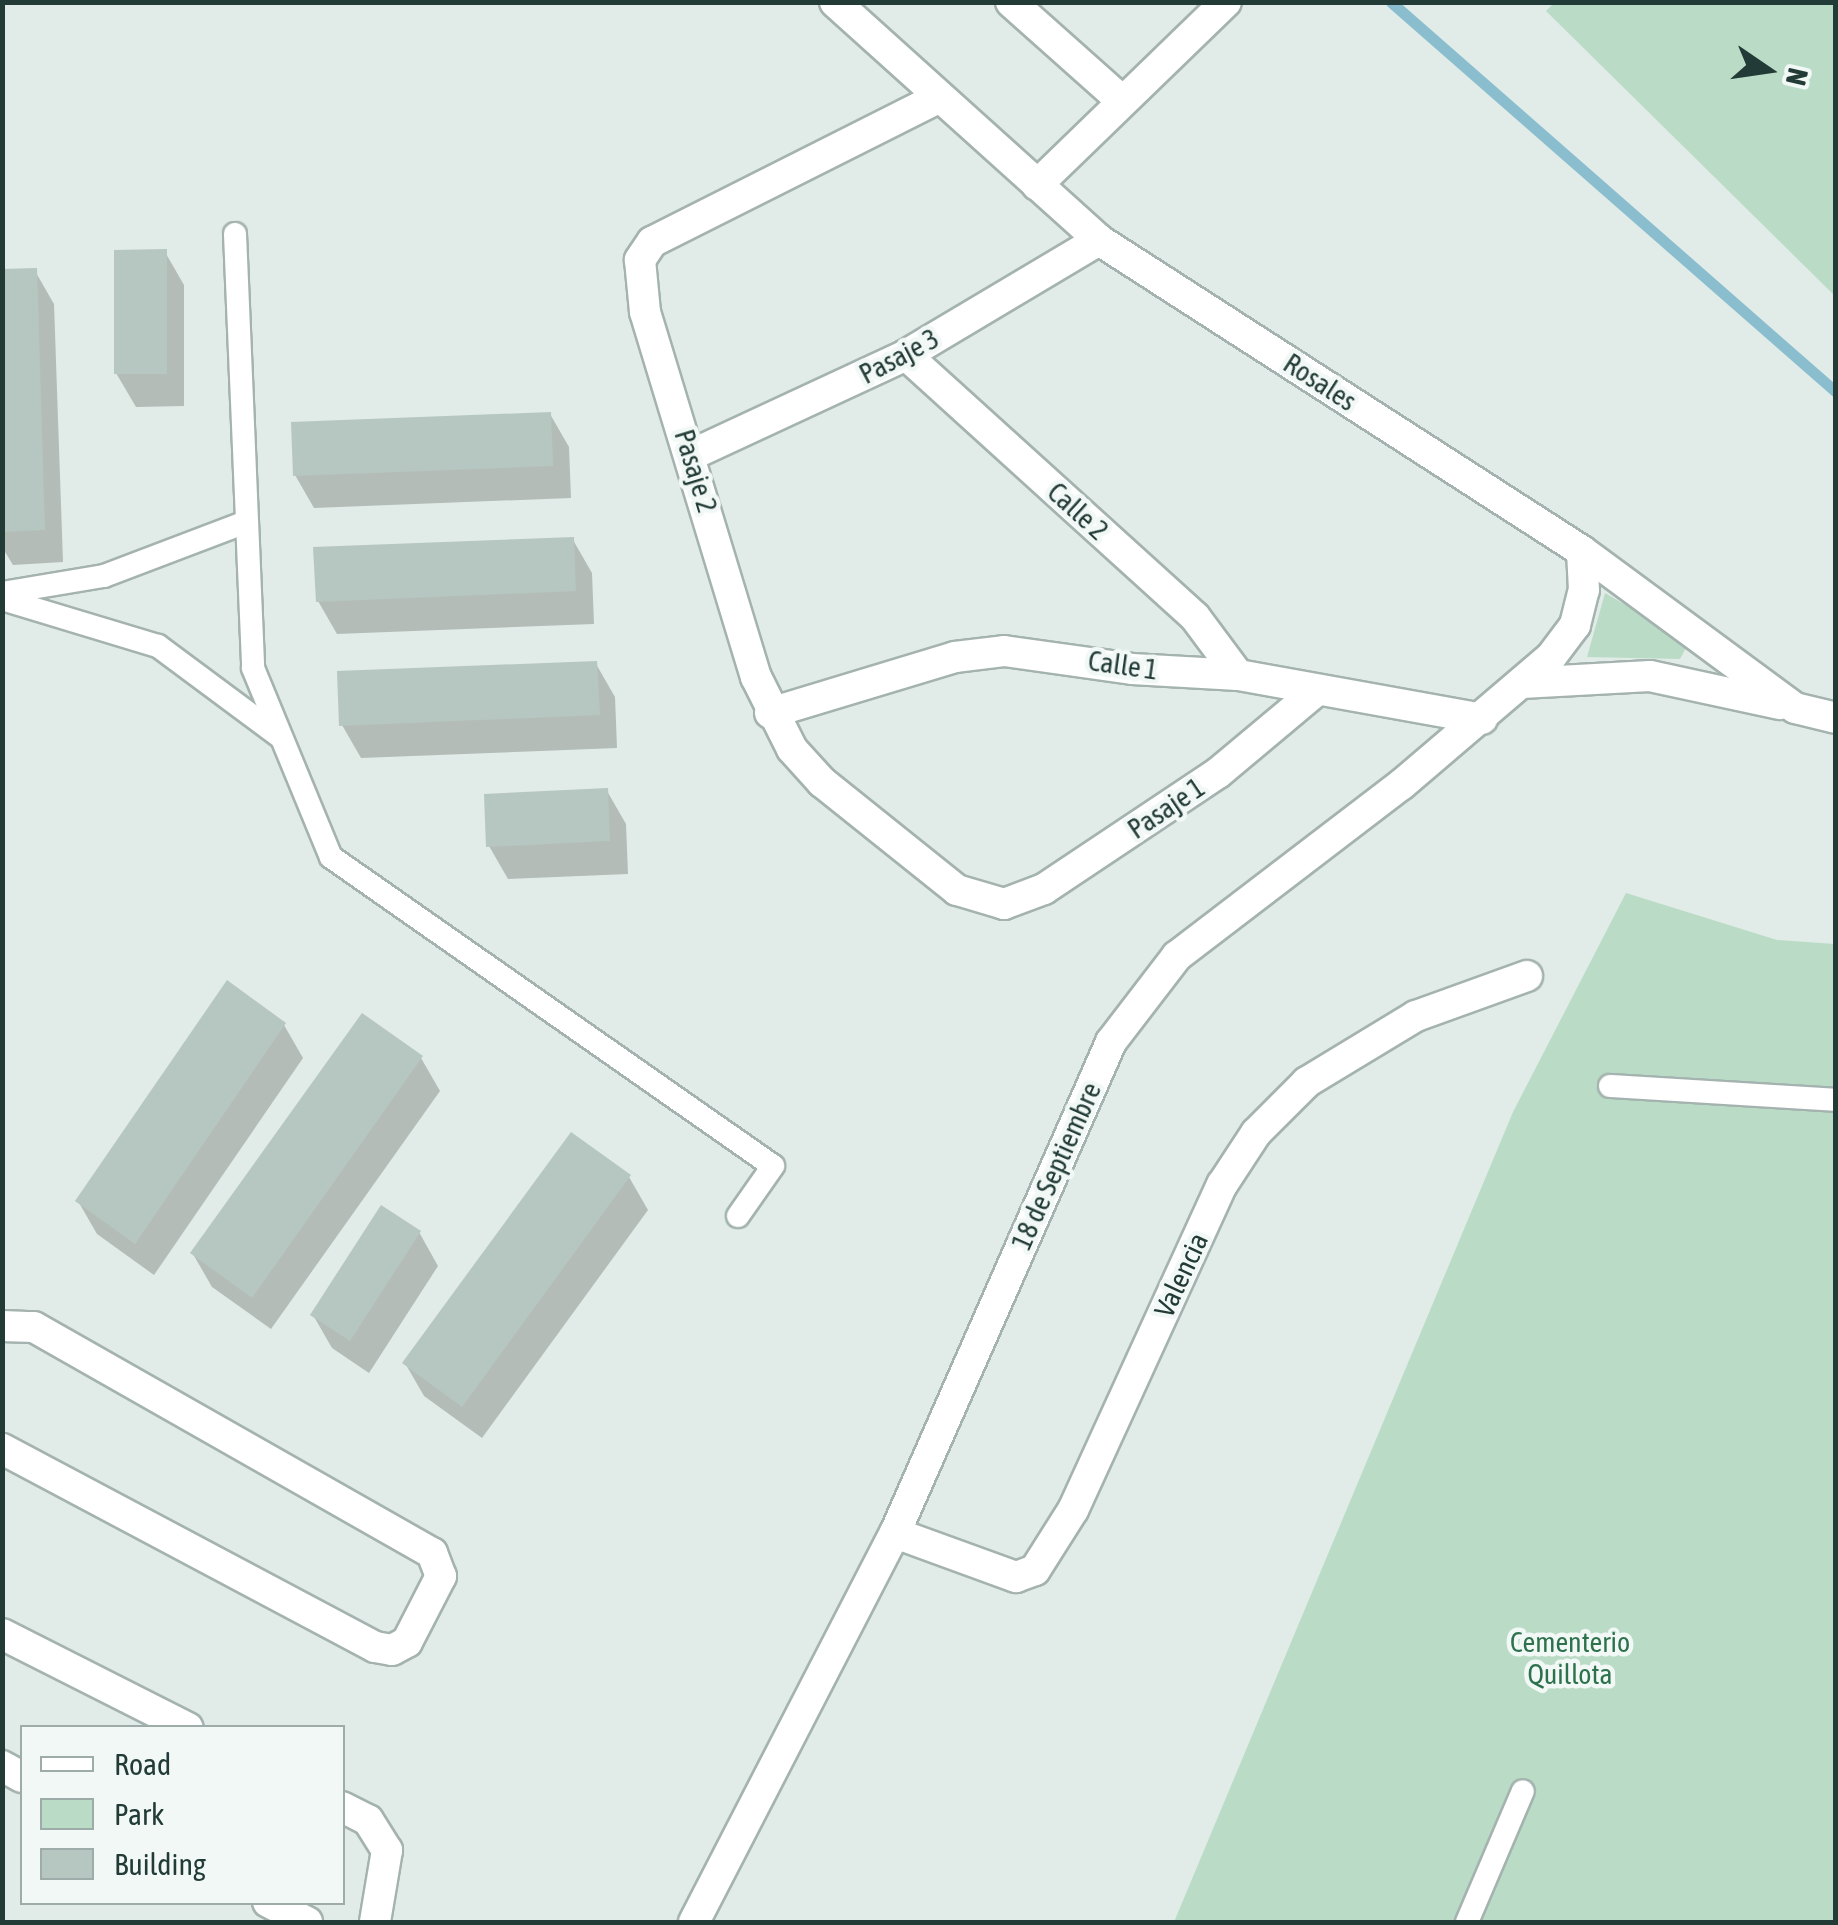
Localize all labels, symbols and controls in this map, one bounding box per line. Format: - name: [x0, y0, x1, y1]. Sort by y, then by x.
- north arrow: [1718, 20, 1818, 120]
- text: N: [1780, 65, 1815, 88]
- street label: Pasaje 3: [853, 321, 945, 391]
- street label: Rosales: [1277, 346, 1363, 418]
- street label: Pasaje 2: [667, 425, 725, 517]
- street label: Calle 2: [1041, 475, 1115, 547]
- street label: Calle 1: [1086, 644, 1160, 686]
- street label: Pasaje 1: [1121, 770, 1211, 846]
- street label: 18 de Septiembre: [1004, 1077, 1108, 1255]
- street label: Valencia: [1147, 1228, 1215, 1322]
- park label: Cementerio Quillota: [1510, 1625, 1630, 1691]
- legend: [20, 1725, 345, 1905]
- text: Road: [114, 1747, 171, 1781]
- text: Park: [114, 1797, 164, 1831]
- text: Building: [114, 1847, 206, 1881]

